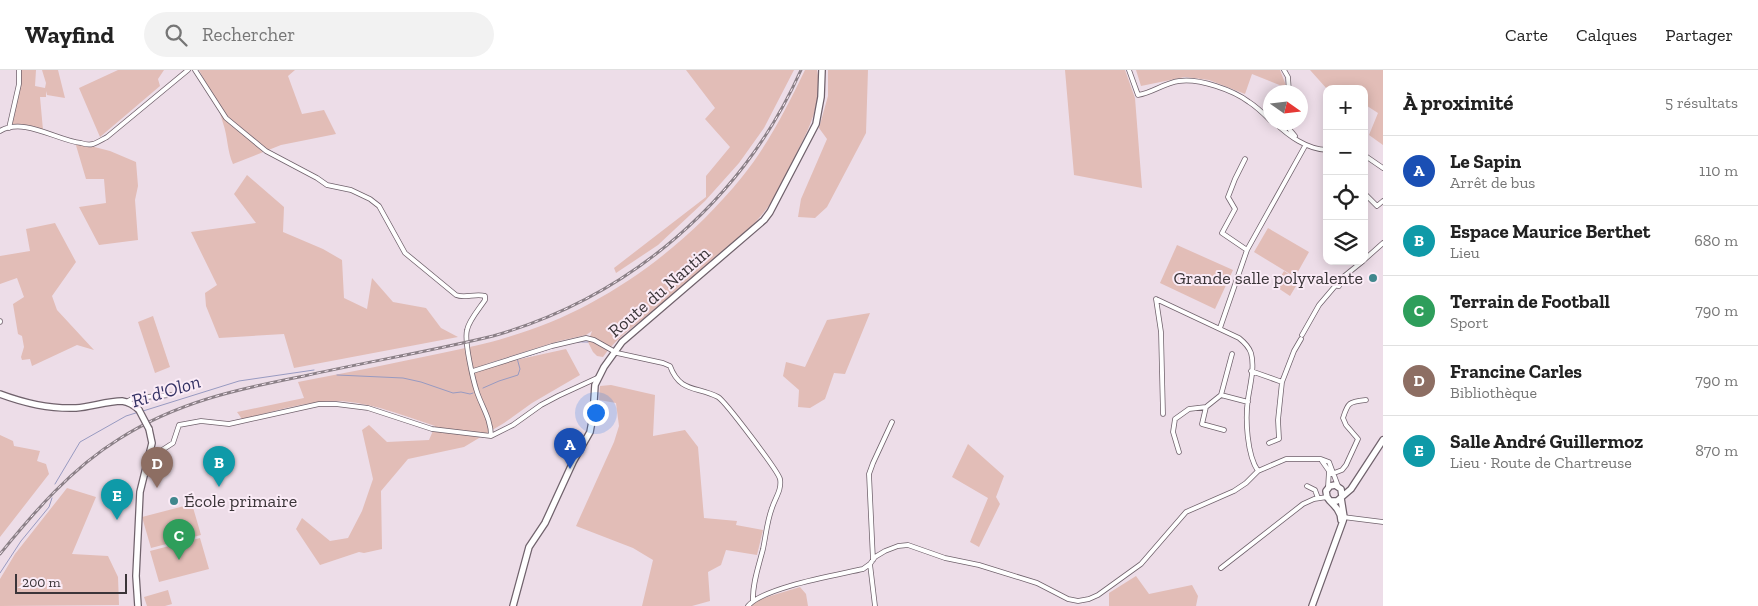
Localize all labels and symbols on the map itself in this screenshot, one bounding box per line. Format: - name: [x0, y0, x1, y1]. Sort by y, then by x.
- north arrow: [1263, 85, 1308, 130]
- street label: Route du Nantin: [604, 241, 715, 342]
- place label: Grande salle polyvalente: [1173, 267, 1363, 289]
- marker: Grande salle polyvalente: [1367, 272, 1379, 284]
- water label: Ri d'Olon: [129, 370, 203, 412]
- your location: [583, 400, 609, 426]
- pin: A: [554, 428, 586, 469]
- pin: B: [203, 446, 235, 487]
- pin: D: [141, 447, 173, 488]
- pin: E: [101, 479, 133, 520]
- place label: École primaire: [184, 490, 297, 512]
- marker: École primaire: [168, 495, 180, 507]
- pin: C: [163, 519, 195, 560]
- scale bar: [15, 571, 128, 594]

